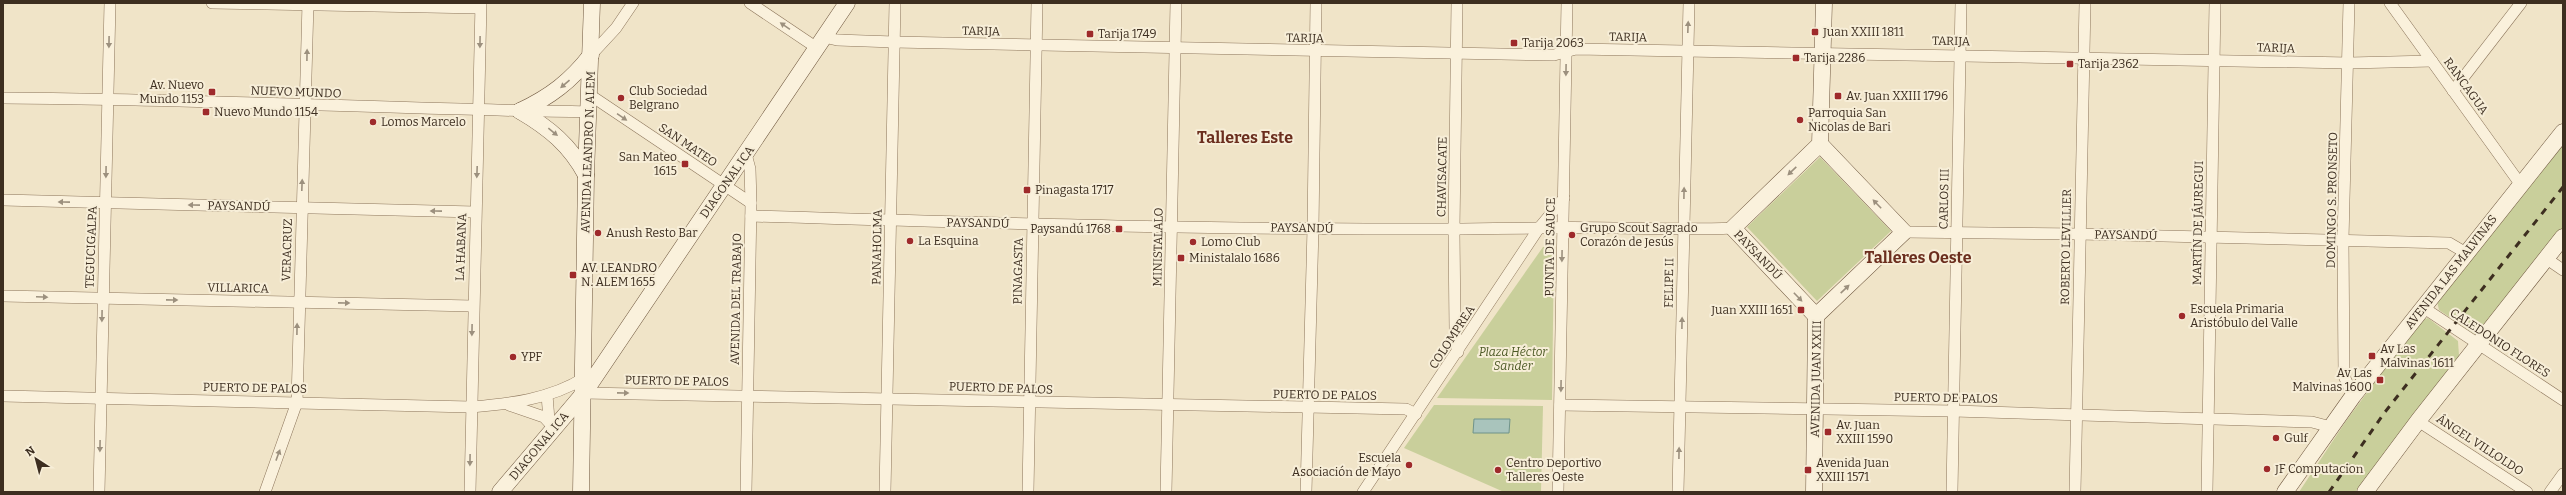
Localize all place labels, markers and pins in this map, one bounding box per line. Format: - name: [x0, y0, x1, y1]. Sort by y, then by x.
- place label: Juan XXIII 1811: [1822, 25, 1904, 39]
- place label: Tarija 1749: [1098, 27, 1157, 41]
- marker: Juan XXIII 1811: [1810, 27, 1820, 37]
- marker: Tarija 1749: [1085, 29, 1095, 39]
- place label: Tarija 2063: [1522, 36, 1584, 50]
- marker: Tarija 2063: [1509, 38, 1519, 48]
- place label: Tarija 2286: [1804, 51, 1865, 65]
- marker: Tarija 2286: [1791, 53, 1801, 63]
- place label: Tarija 2362: [2078, 57, 2139, 71]
- marker: Tarija 2362: [2065, 59, 2075, 69]
- place label: Av. Nuevo Mundo 1153: [139, 78, 204, 106]
- place label: Club Sociedad Belgrano: [629, 84, 707, 112]
- marker: Av. Nuevo Mundo 1153: [207, 87, 217, 97]
- place label: Av. Juan XXIII 1796: [1846, 89, 1948, 103]
- marker: Av. Juan XXIII 1796: [1833, 91, 1843, 101]
- marker: Club Sociedad Belgrano: [616, 93, 626, 103]
- place label: Nuevo Mundo 1154: [214, 105, 318, 119]
- place label: Parroquia San Nicolas de Bari: [1808, 106, 1891, 134]
- marker: Nuevo Mundo 1154: [201, 107, 211, 117]
- place label: Lomos Marcelo: [381, 115, 466, 129]
- marker: Parroquia San Nicolas de Bari: [1795, 115, 1805, 125]
- marker: Lomos Marcelo: [368, 117, 378, 127]
- place label: San Mateo 1615: [619, 150, 677, 178]
- marker: San Mateo 1615: [680, 159, 690, 169]
- place label: Pinagasta 1717: [1035, 183, 1113, 197]
- marker: Pinagasta 1717: [1022, 185, 1032, 195]
- place label: Grupo Scout Sagrado Corazón de Jesús: [1580, 221, 1698, 249]
- place label: Paysandú 1768: [1030, 222, 1111, 236]
- marker: Paysandú 1768: [1114, 224, 1124, 234]
- place label: Anush Resto Bar: [606, 226, 698, 240]
- marker: Anush Resto Bar: [593, 228, 603, 238]
- marker: Grupo Scout Sagrado Corazón de Jesús: [1567, 230, 1577, 240]
- place label: La Esquina: [918, 234, 979, 248]
- place label: Lomo Club: [1201, 235, 1260, 249]
- marker: La Esquina: [905, 236, 915, 246]
- marker: Lomo Club: [1188, 237, 1198, 247]
- place label: Ministalalo 1686: [1189, 251, 1280, 265]
- marker: Ministalalo 1686: [1176, 253, 1186, 263]
- place label: AV. LEANDRO N. ALEM 1655: [581, 261, 657, 289]
- marker: AV. LEANDRO N. ALEM 1655: [568, 270, 578, 280]
- place label: Escuela Primaria Aristóbulo del Valle: [2190, 302, 2298, 330]
- place label: Juan XXIII 1651: [1710, 303, 1793, 317]
- marker: Juan XXIII 1651: [1796, 305, 1806, 315]
- marker: Escuela Primaria Aristóbulo del Valle: [2177, 311, 2187, 321]
- place label: Av Las Malvinas 1611: [2380, 342, 2454, 370]
- place label: YPF: [521, 350, 542, 364]
- marker: Av Las Malvinas 1611: [2367, 351, 2377, 361]
- marker: YPF: [508, 352, 518, 362]
- place label: Av Las Malvinas 1600: [2292, 366, 2372, 394]
- marker: Av Las Malvinas 1600: [2375, 375, 2385, 385]
- place label: Av. Juan XXIII 1590: [1836, 418, 1893, 446]
- marker: Av. Juan XXIII 1590: [1823, 427, 1833, 437]
- place label: Gulf: [2284, 431, 2309, 445]
- marker: Gulf: [2271, 433, 2281, 443]
- place label: Escuela Asociación de Mayo: [1292, 451, 1401, 479]
- place label: Centro Deportivo Talleres Oeste: [1506, 456, 1601, 484]
- place label: Avenida Juan XXIII 1571: [1816, 456, 1889, 484]
- marker: Escuela Asociación de Mayo: [1404, 460, 1414, 470]
- place label: JF Computacion: [2274, 462, 2364, 476]
- marker: JF Computacion: [2262, 464, 2272, 474]
- marker: Centro Deportivo Talleres Oeste: [1493, 465, 1503, 475]
- marker: Avenida Juan XXIII 1571: [1803, 465, 1813, 475]

